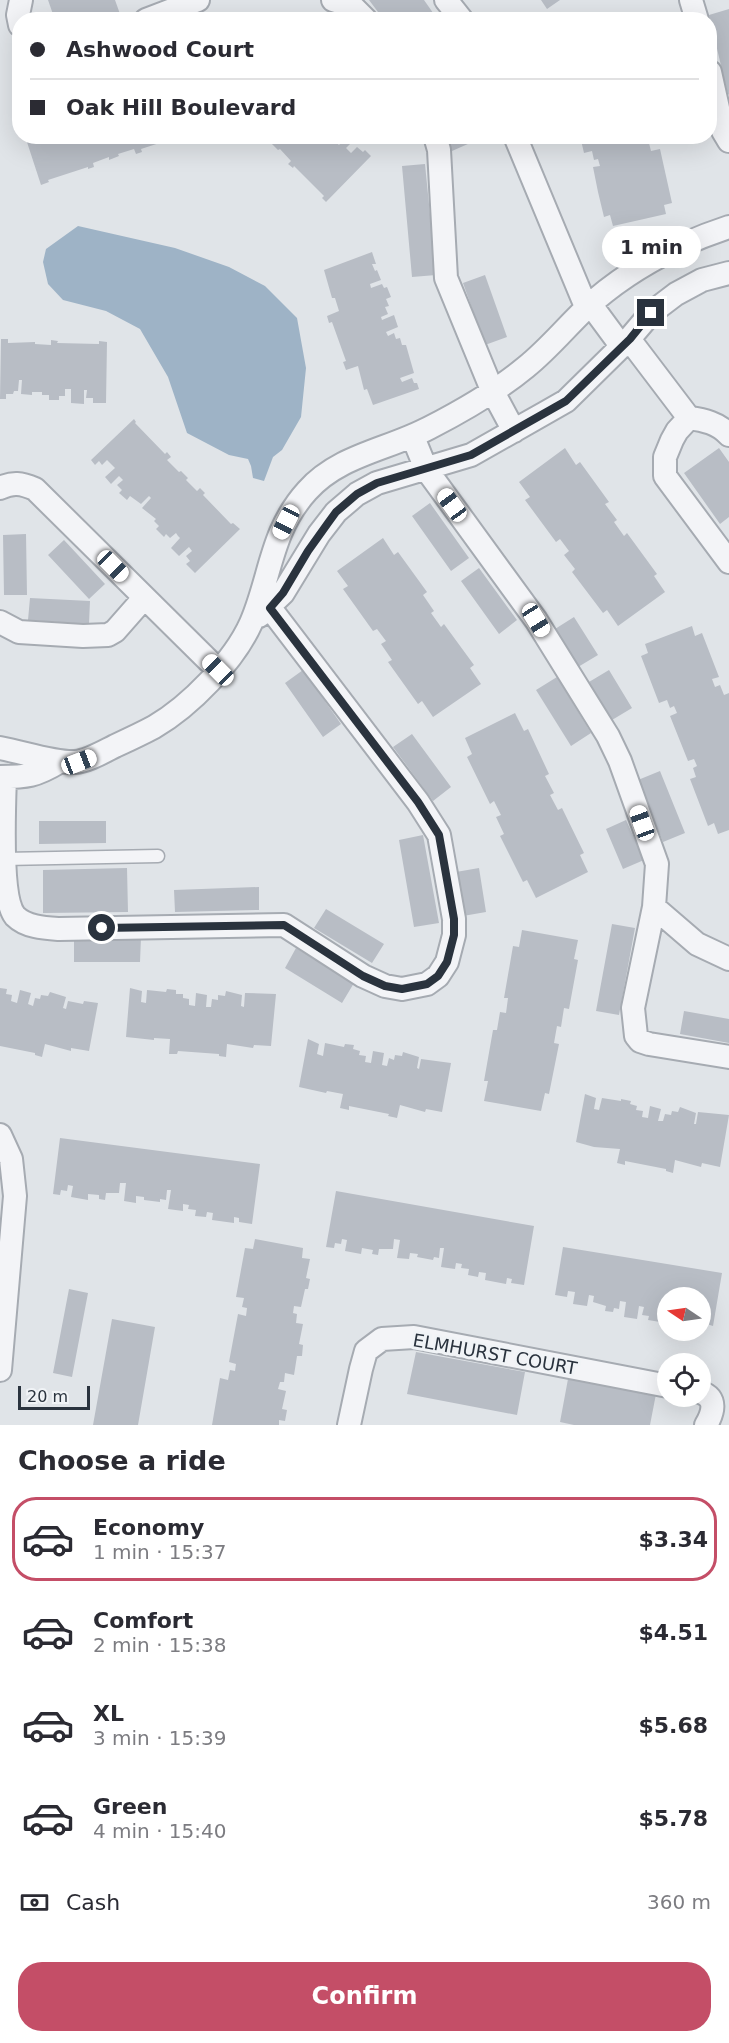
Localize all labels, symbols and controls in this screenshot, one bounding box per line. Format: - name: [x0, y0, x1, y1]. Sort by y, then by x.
- text: Ashwood Court: [66, 37, 254, 62]
- text: Oak Hill Boulevard: [66, 95, 296, 120]
- callout: 1 min: [602, 226, 700, 268]
- text: 1 min: [620, 235, 683, 259]
- route end: [637, 299, 664, 326]
- car: [434, 485, 470, 525]
- car: [270, 502, 302, 542]
- car: [94, 547, 132, 585]
- car: [519, 600, 553, 640]
- car: [199, 651, 237, 689]
- car: [59, 747, 99, 777]
- car: [627, 803, 657, 843]
- route start: [88, 914, 115, 941]
- north arrow: [657, 1287, 711, 1341]
- map controls: [657, 1287, 711, 1407]
- street label: ELMHURST COURT: [411, 1329, 580, 1379]
- button: locate: [657, 1353, 711, 1407]
- scale bar: [18, 1383, 90, 1410]
- text: 20 m: [27, 1387, 68, 1406]
- text: Choose a ride: [18, 1445, 226, 1476]
- icon: car: [21, 1512, 75, 1566]
- text: Economy: [93, 1515, 204, 1540]
- text: $3.34: [638, 1527, 708, 1552]
- text: 1 min · 15:37: [93, 1540, 227, 1564]
- icon: car: [21, 1605, 75, 1659]
- text: Comfort: [93, 1608, 193, 1633]
- text: $4.51: [638, 1620, 708, 1645]
- text: 2 min · 15:38: [93, 1633, 227, 1657]
- icon: car: [21, 1698, 75, 1752]
- text: XL: [93, 1701, 124, 1726]
- text: $5.68: [638, 1713, 708, 1738]
- text: 3 min · 15:39: [93, 1726, 227, 1750]
- icon: car: [21, 1791, 75, 1845]
- text: Green: [93, 1794, 167, 1819]
- text: $5.78: [638, 1806, 708, 1831]
- text: 4 min · 15:40: [93, 1819, 227, 1843]
- icon: cash: [18, 1886, 51, 1919]
- text: Cash: [66, 1890, 120, 1915]
- text: 360 m: [647, 1890, 711, 1914]
- button: Confirm: [18, 1962, 711, 2031]

